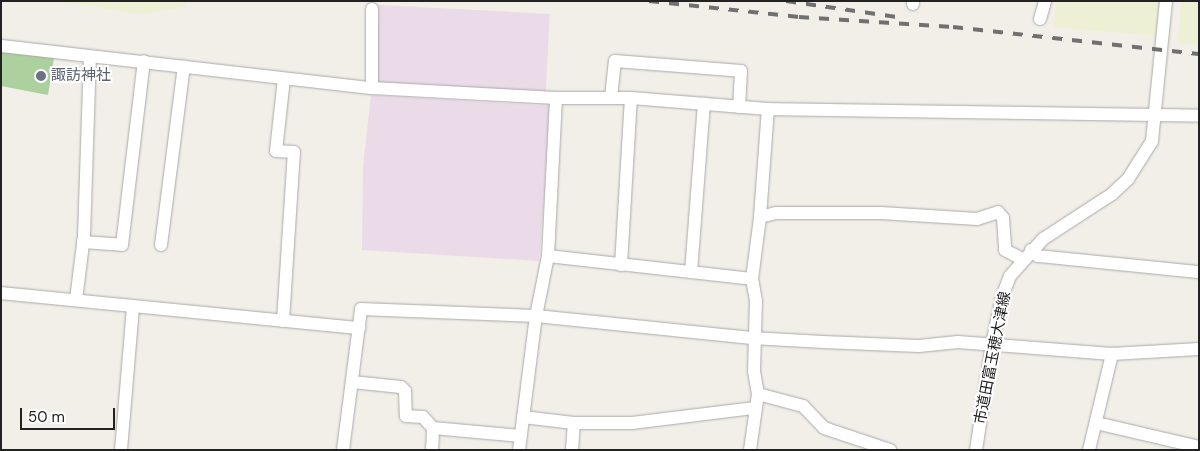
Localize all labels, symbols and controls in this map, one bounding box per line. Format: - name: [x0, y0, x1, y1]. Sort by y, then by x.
- place label: 諏訪神社: [51, 67, 111, 85]
- marker: 諏訪神社: [35, 70, 47, 82]
- street label: 市道田富玉穂大津線: [971, 290, 1015, 426]
- scale bar: [22, 398, 118, 430]
- text: 50 m: [28, 407, 65, 427]

